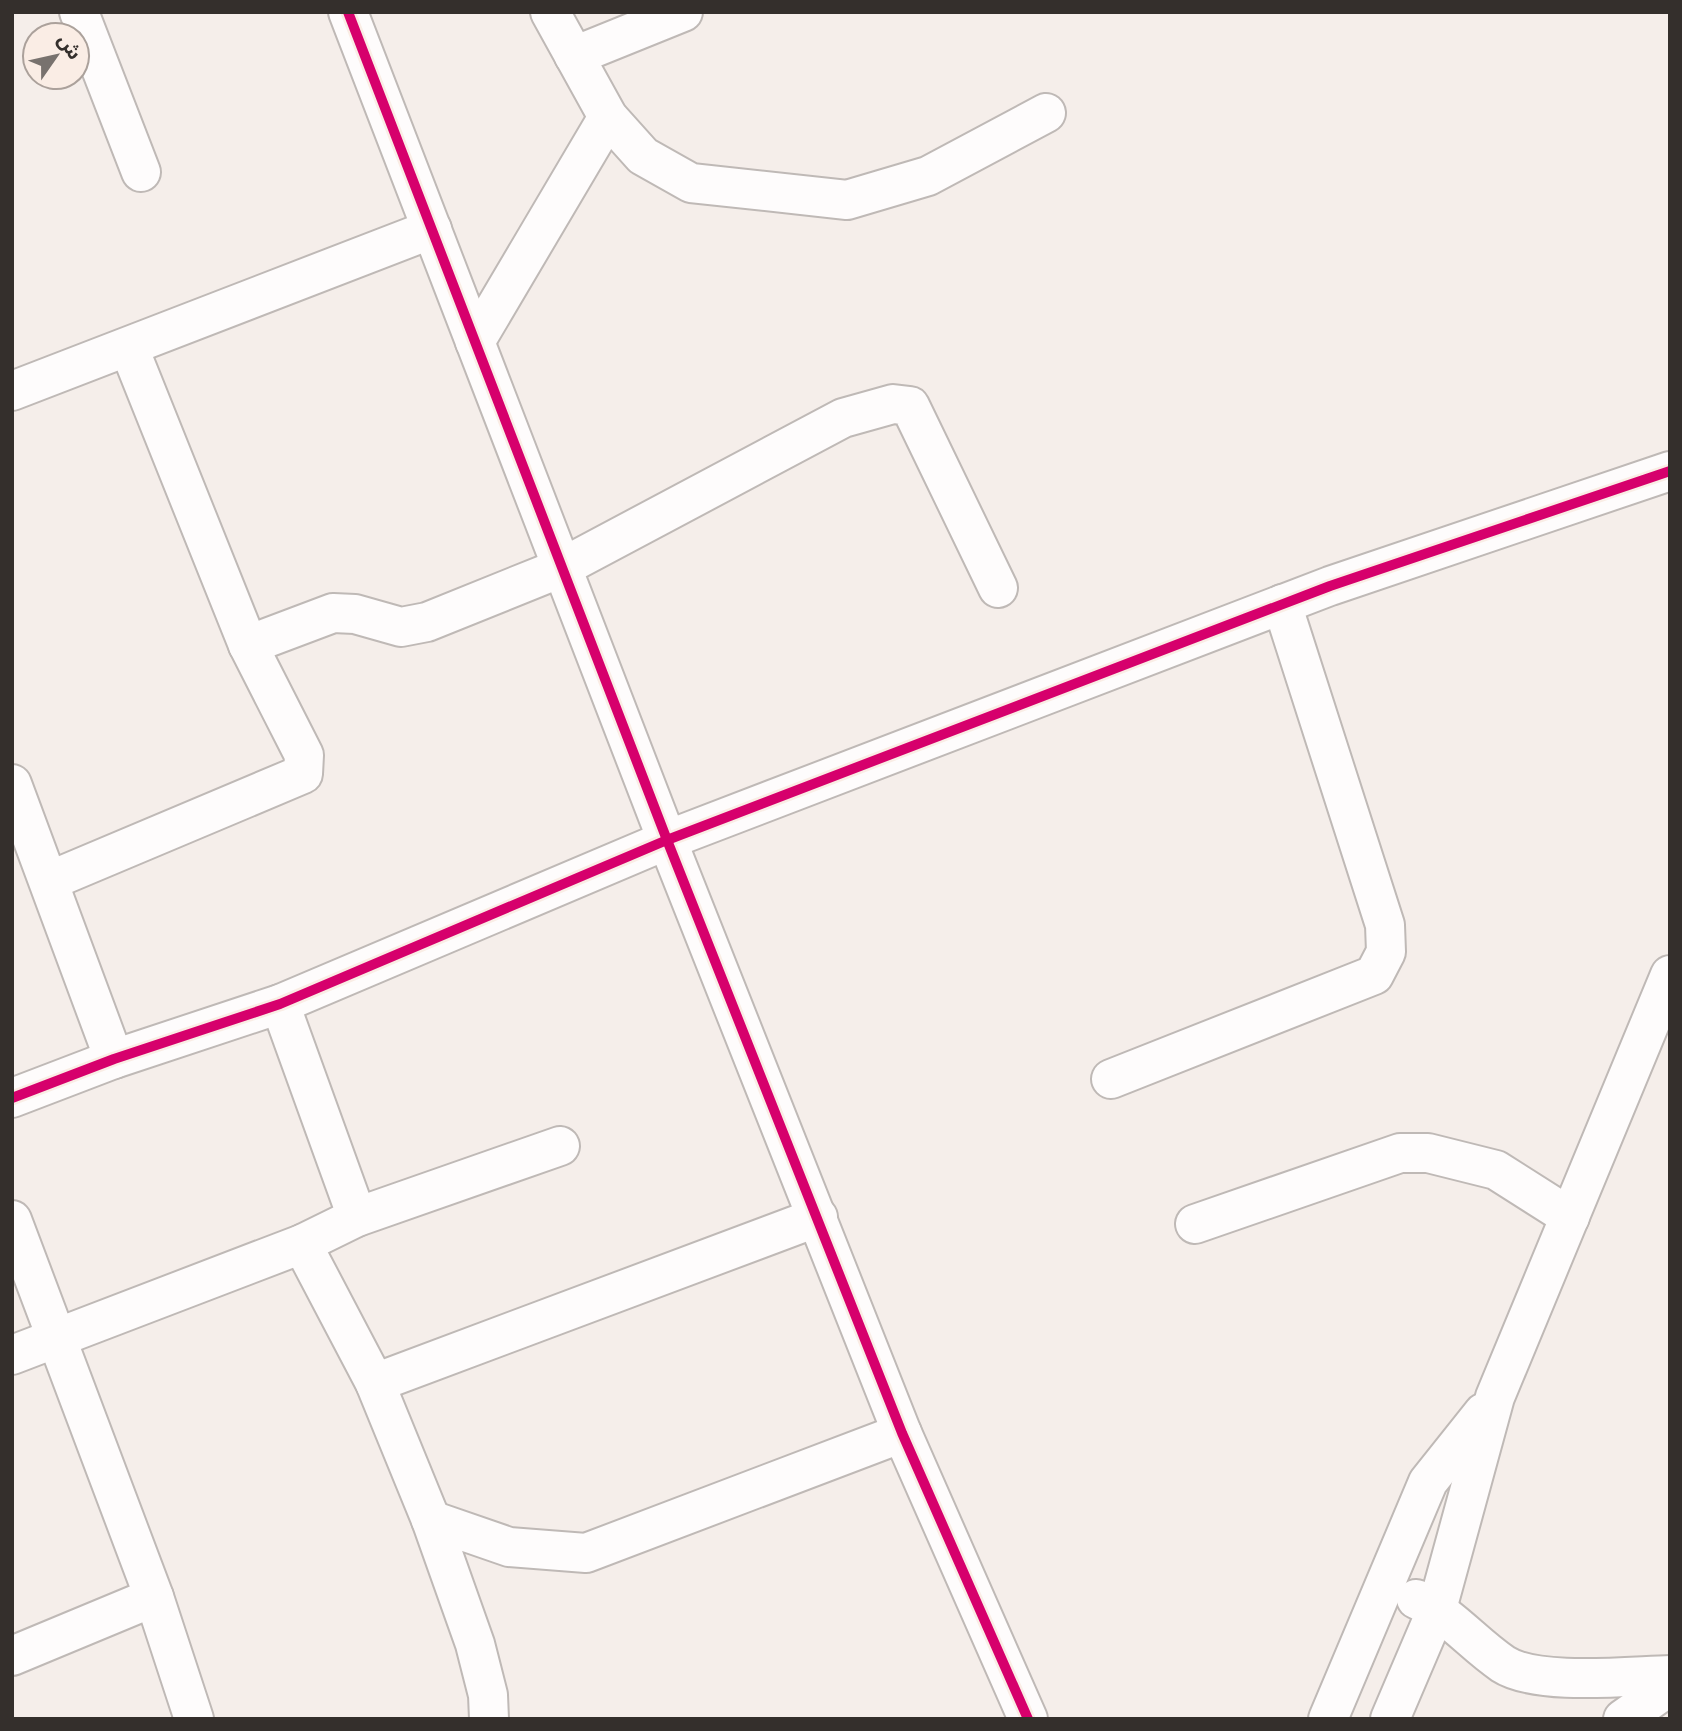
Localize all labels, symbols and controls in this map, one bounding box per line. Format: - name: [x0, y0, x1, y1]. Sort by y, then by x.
- north arrow: [21, 21, 91, 91]
- text: ش: [53, 30, 86, 64]

